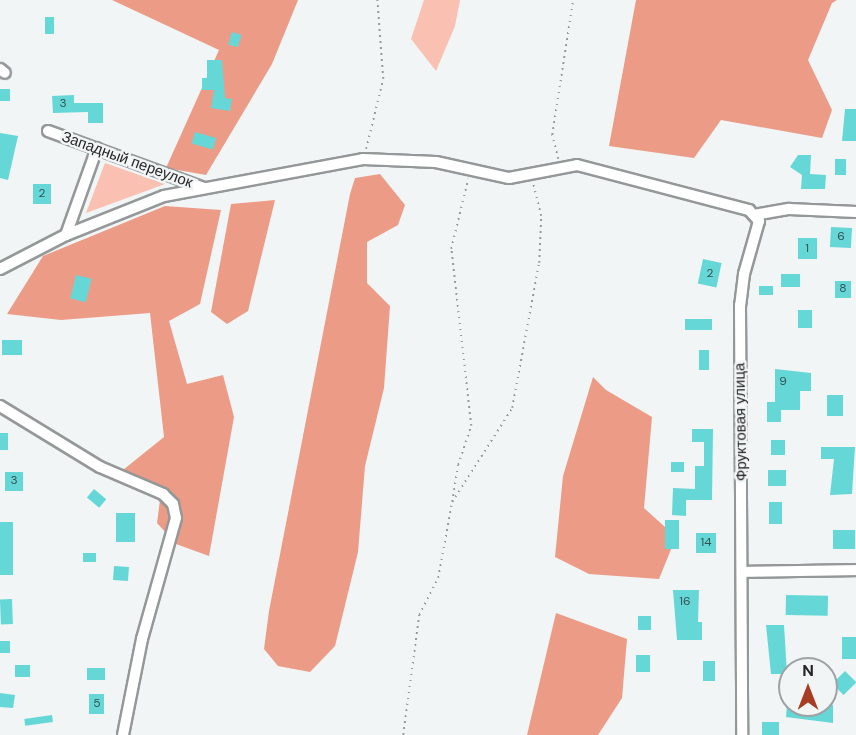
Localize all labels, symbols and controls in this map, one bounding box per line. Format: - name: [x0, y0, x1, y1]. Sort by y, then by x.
- house number: 3: [59, 97, 67, 111]
- street label: Западный переулок: [59, 128, 195, 192]
- house number: 2: [39, 187, 45, 201]
- house number: 6: [837, 230, 845, 244]
- house number: 1: [805, 242, 809, 256]
- house number: 2: [707, 267, 713, 281]
- house number: 8: [839, 282, 847, 296]
- street label: Фруктовая улица: [731, 363, 751, 481]
- house number: 9: [779, 375, 787, 389]
- house number: 3: [10, 474, 18, 488]
- house number: 14: [700, 536, 712, 550]
- house number: 16: [679, 595, 691, 609]
- north arrow: [778, 657, 838, 717]
- text: N: [802, 660, 814, 681]
- house number: 5: [93, 697, 101, 711]

